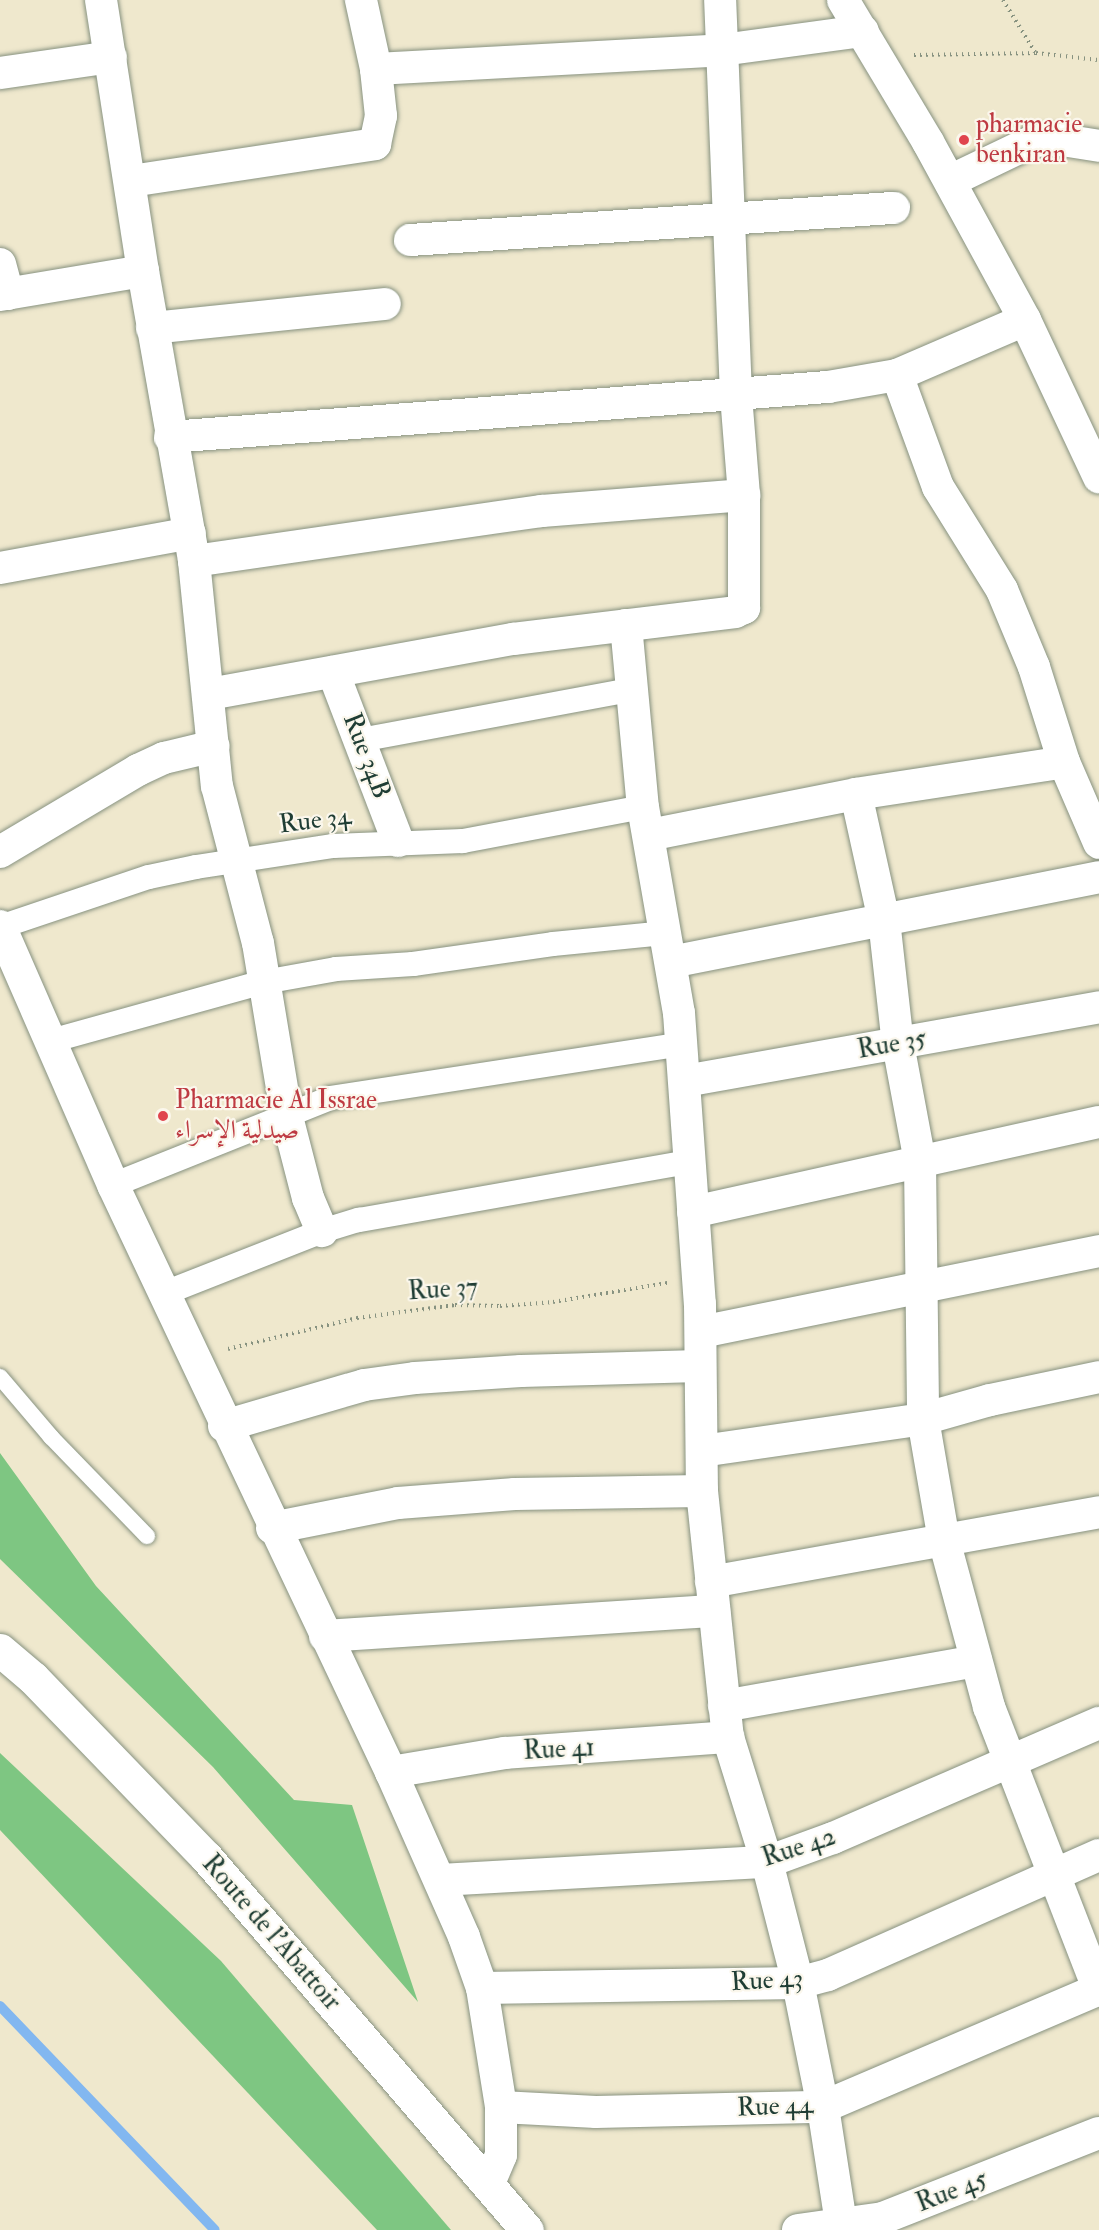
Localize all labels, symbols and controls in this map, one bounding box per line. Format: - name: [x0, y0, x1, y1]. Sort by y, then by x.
- place label: pharmacie benkiran: [976, 109, 1082, 170]
- marker: pharmacie benkiran: [957, 133, 971, 147]
- street label: Rue 34B: [335, 709, 397, 803]
- street label: Rue 34: [277, 801, 353, 841]
- street label: Rue 35: [855, 1024, 929, 1066]
- place label: Pharmacie Al Issrae صيدلية الإسراء: [175, 1085, 377, 1146]
- marker: Pharmacie Al Issrae صيدلية الإسراء: [156, 1109, 170, 1123]
- street label: Rue 37: [407, 1272, 479, 1308]
- street label: Rue 41: [523, 1733, 595, 1767]
- street label: Rue 42: [758, 1822, 840, 1874]
- street label: Route de l’Abattoir: [195, 1849, 347, 2017]
- street label: Rue 43: [730, 1964, 804, 1998]
- street label: Rue 44: [736, 2090, 814, 2124]
- street label: Rue 45: [912, 2164, 992, 2220]

